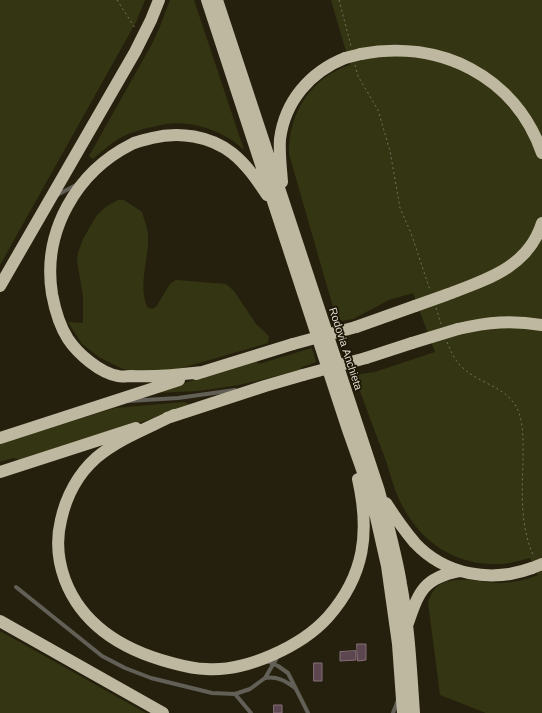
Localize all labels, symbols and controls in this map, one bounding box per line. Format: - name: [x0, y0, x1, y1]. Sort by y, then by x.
- street label: Rodovia Anchieta: [325, 306, 365, 392]

